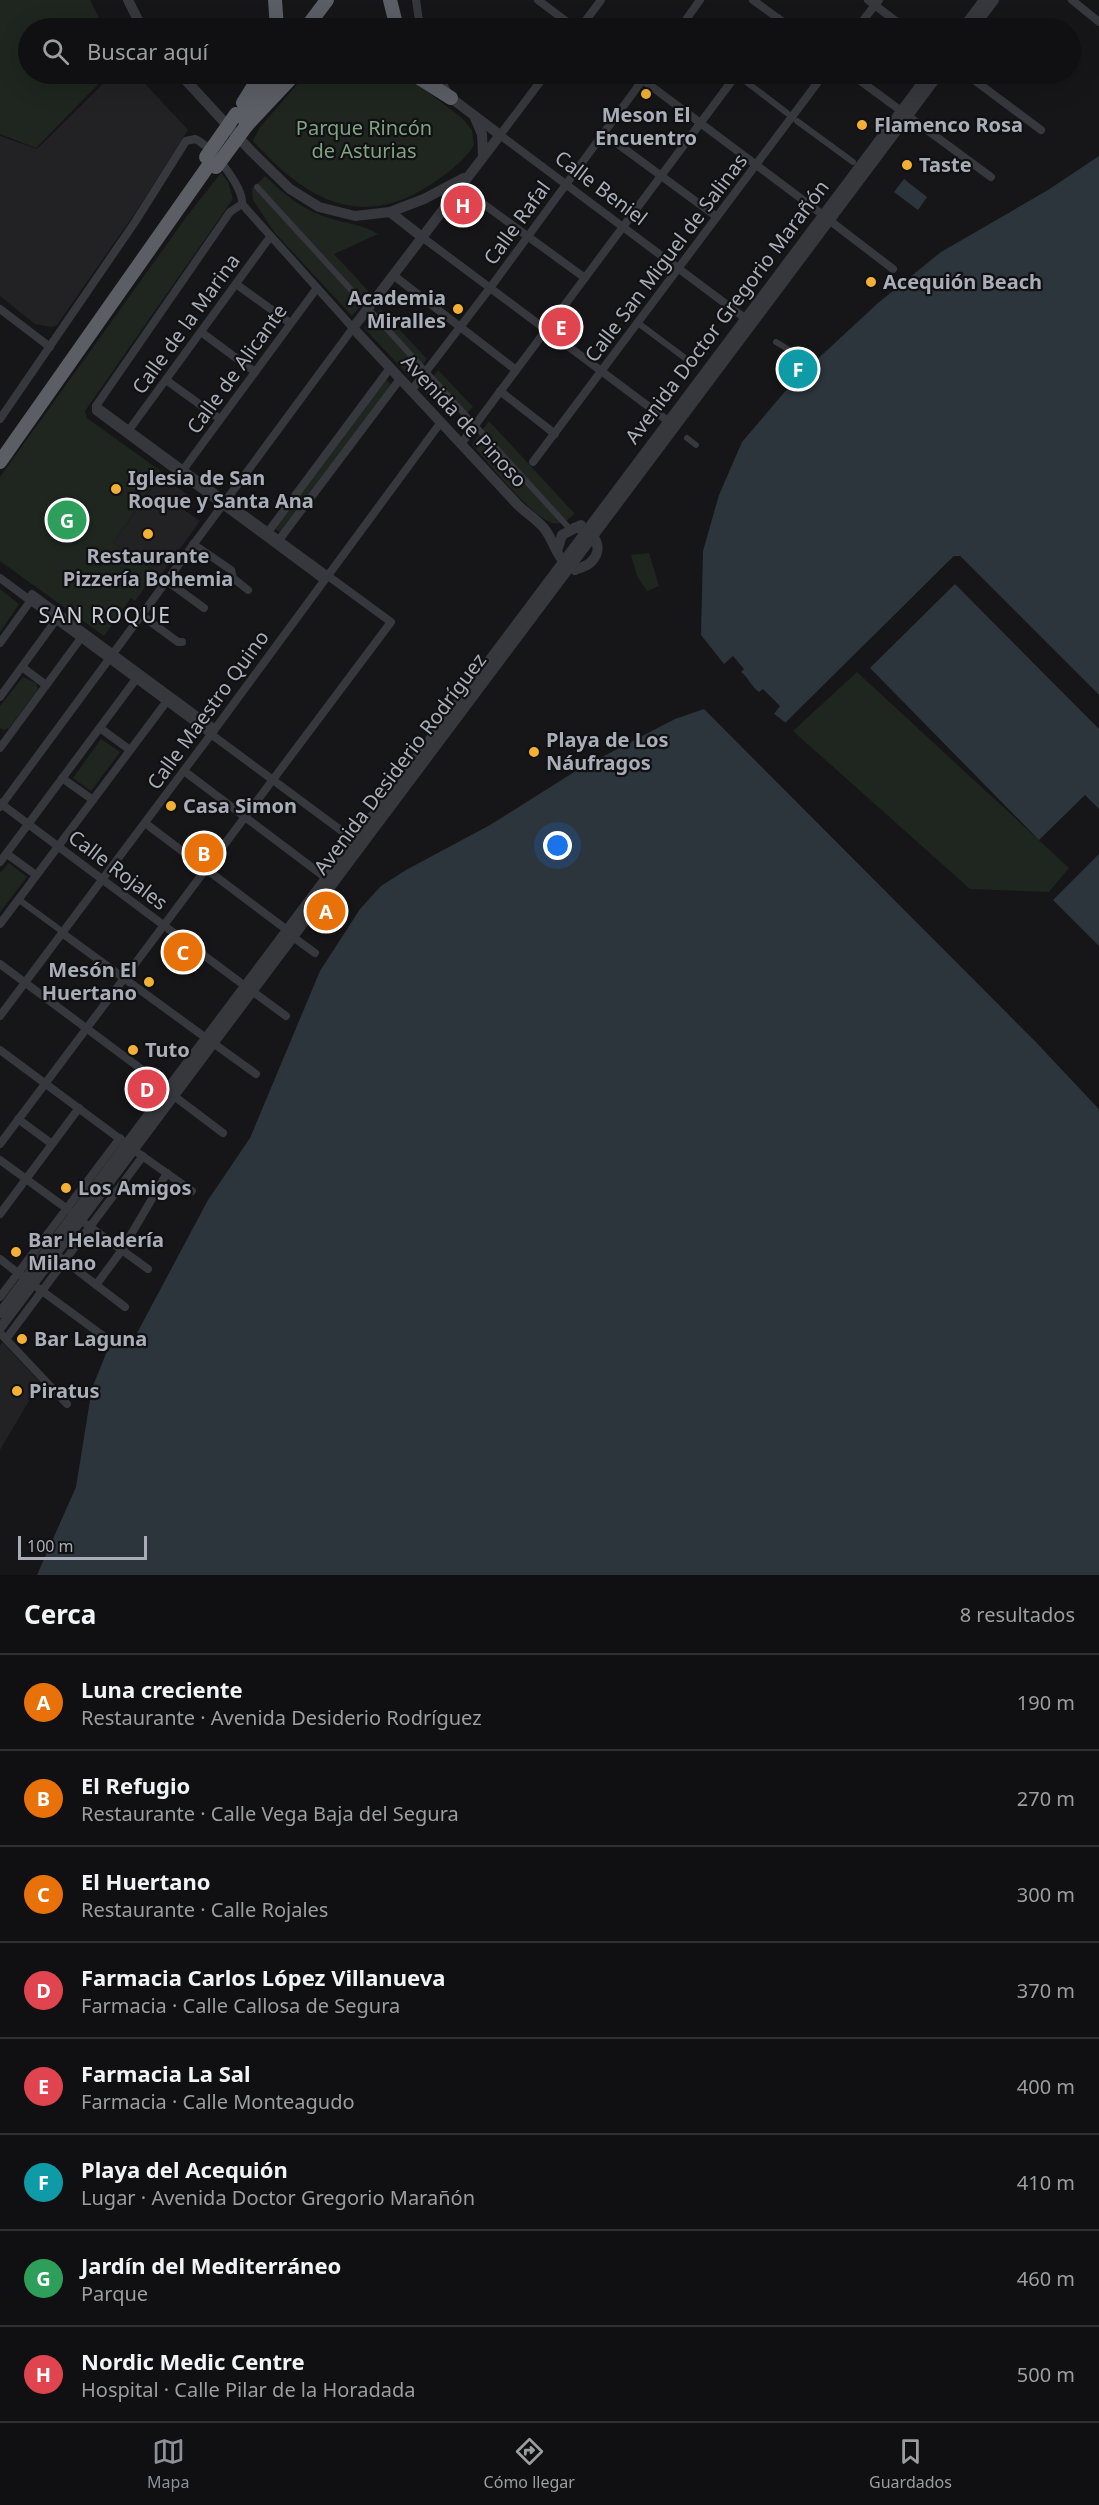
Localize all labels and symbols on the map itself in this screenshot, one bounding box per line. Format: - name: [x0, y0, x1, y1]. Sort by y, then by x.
- marker: Meson El Encuentro: [639, 87, 653, 101]
- place label: Meson El Encuentro: [595, 101, 697, 151]
- place label: Flamenco Rosa: [874, 111, 1023, 138]
- park label: Parque Rincón de Asturias: [296, 114, 432, 164]
- marker: Flamenco Rosa: [855, 118, 869, 132]
- street label: Calle Beniel: [550, 144, 653, 231]
- street label: Calle San Miguel de Salinas: [578, 148, 753, 367]
- place label: Taste: [919, 151, 972, 178]
- marker: Taste: [900, 158, 914, 172]
- street label: Avenida Doctor Gregorio Marañón: [618, 174, 835, 449]
- street label: Calle Rafal: [477, 175, 556, 270]
- pin: H: [444, 182, 482, 228]
- street label: Calle de la Marina: [125, 248, 246, 399]
- place label: Acequión Beach: [883, 268, 1042, 295]
- marker: Acequión Beach: [864, 275, 878, 289]
- place label: Academia Miralles: [348, 284, 446, 334]
- street label: Calle de Alicante: [180, 298, 293, 439]
- marker: Academia Miralles: [451, 302, 465, 316]
- pin: E: [542, 304, 580, 350]
- pin: F: [778, 346, 818, 392]
- street label: Avenida de Pinoso: [396, 348, 533, 493]
- place label: Iglesia de San Roque y Santa Ana: [128, 464, 314, 514]
- marker: Iglesia de San Roque y Santa Ana: [109, 482, 123, 496]
- pin: G: [48, 498, 86, 542]
- marker: Restaurante Pizzería Bohemia: [141, 527, 155, 541]
- place label: Restaurante Pizzería Bohemia: [63, 542, 233, 592]
- district label: SAN ROQUE: [39, 601, 171, 629]
- street label: Calle Maestro Quino: [141, 625, 275, 795]
- street label: Avenida Desiderio Rodríguez: [307, 647, 492, 880]
- place label: Playa de Los Náufragos: [546, 726, 668, 776]
- marker: Playa de Los Náufragos: [527, 745, 541, 759]
- place label: Casa Simon: [183, 792, 297, 819]
- marker: Casa Simon: [164, 799, 178, 813]
- street label: Calle Rojales: [63, 823, 173, 916]
- pin: B: [184, 830, 224, 876]
- your location: [543, 831, 572, 860]
- pin: A: [306, 888, 346, 934]
- pin: C: [164, 930, 202, 974]
- place label: Mesón El Huertano: [42, 956, 137, 1006]
- marker: Mesón El Huertano: [142, 975, 156, 989]
- place label: Tuto: [145, 1036, 190, 1063]
- marker: Tuto: [126, 1043, 140, 1057]
- pin: D: [128, 1066, 166, 1112]
- place label: Los Amigos: [78, 1174, 191, 1201]
- marker: Los Amigos: [59, 1181, 73, 1195]
- place label: Bar Heladería Milano: [28, 1226, 164, 1276]
- marker: Bar Heladería Milano: [9, 1245, 23, 1259]
- place label: Bar Laguna: [34, 1325, 147, 1352]
- marker: Bar Laguna: [15, 1332, 29, 1346]
- place label: Piratus: [29, 1377, 100, 1404]
- marker: Piratus: [10, 1384, 24, 1398]
- scale bar: [18, 1533, 147, 1560]

